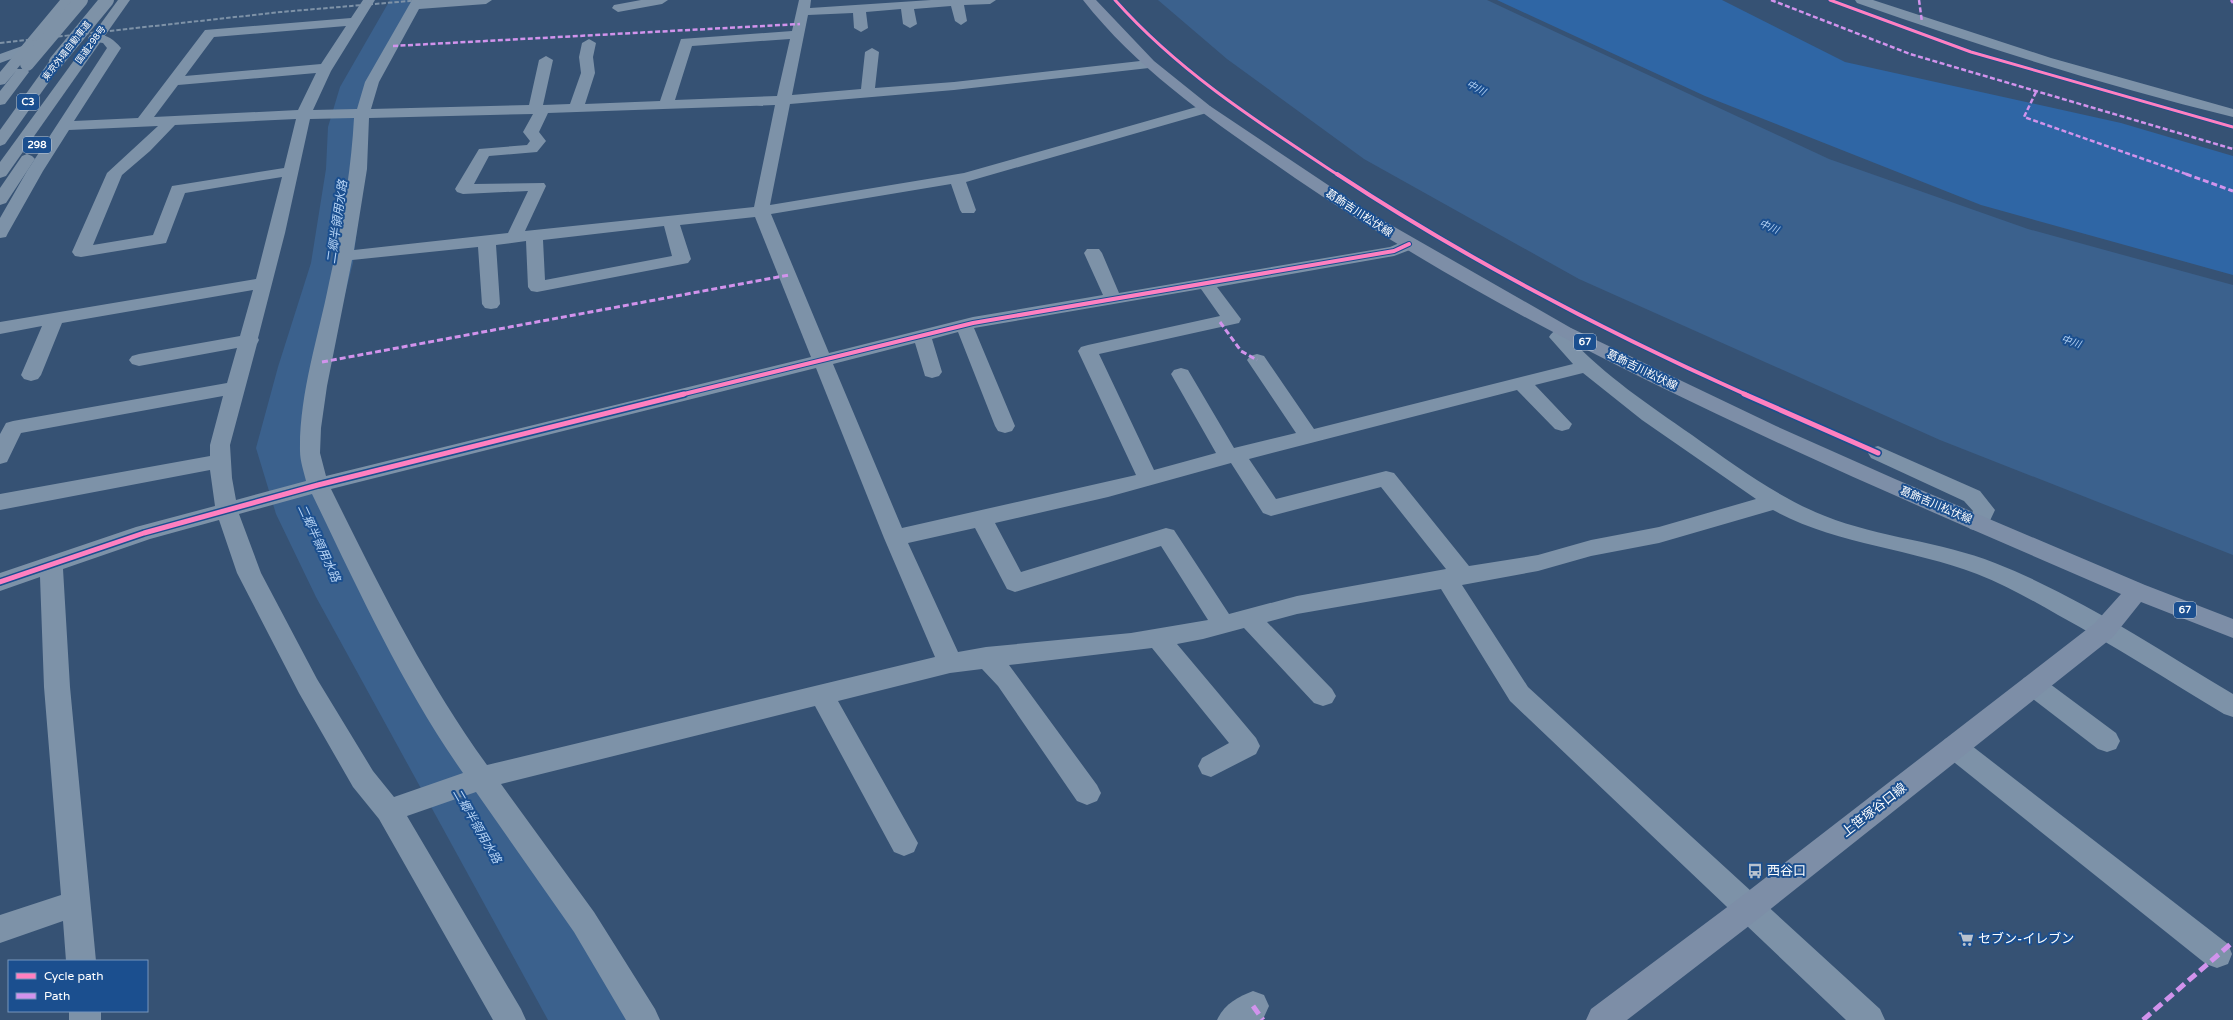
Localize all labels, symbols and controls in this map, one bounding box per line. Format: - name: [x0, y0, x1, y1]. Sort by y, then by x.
- street label: 東京外環自動車道: [40, 19, 94, 83]
- street label: 国道298号: [74, 24, 108, 66]
- water label: 中川: [1464, 78, 1489, 98]
- road number: C3: [17, 94, 39, 110]
- road number: 298: [23, 137, 51, 153]
- water label: 二郷半領用水路: [324, 178, 350, 265]
- street label: 葛飾吉川松伏線: [1323, 187, 1395, 239]
- water label: 中川: [1757, 218, 1781, 237]
- water label: 中川: [2060, 333, 2083, 351]
- road number: 67: [1574, 334, 1596, 350]
- street label: 葛飾吉川松伏線: [1605, 347, 1679, 393]
- street label: 葛飾吉川松伏線: [1898, 484, 1974, 526]
- water label: 二郷半領用水路: [295, 502, 344, 585]
- road number: 67: [2174, 602, 2196, 618]
- street label: 上笹塚谷口線: [1838, 780, 1910, 840]
- water label: 二郷半領用水路: [450, 786, 505, 867]
- bus stop icon: 西谷口: [1746, 862, 1764, 880]
- place label: 西谷口: [1767, 863, 1806, 879]
- supermarket icon: セブン-イレブン: [1957, 930, 1975, 948]
- place label: セブン-イレブン: [1978, 931, 2074, 947]
- legend: [8, 960, 148, 1012]
- text: Cycle path: [44, 969, 103, 983]
- text: Path: [44, 989, 70, 1003]

